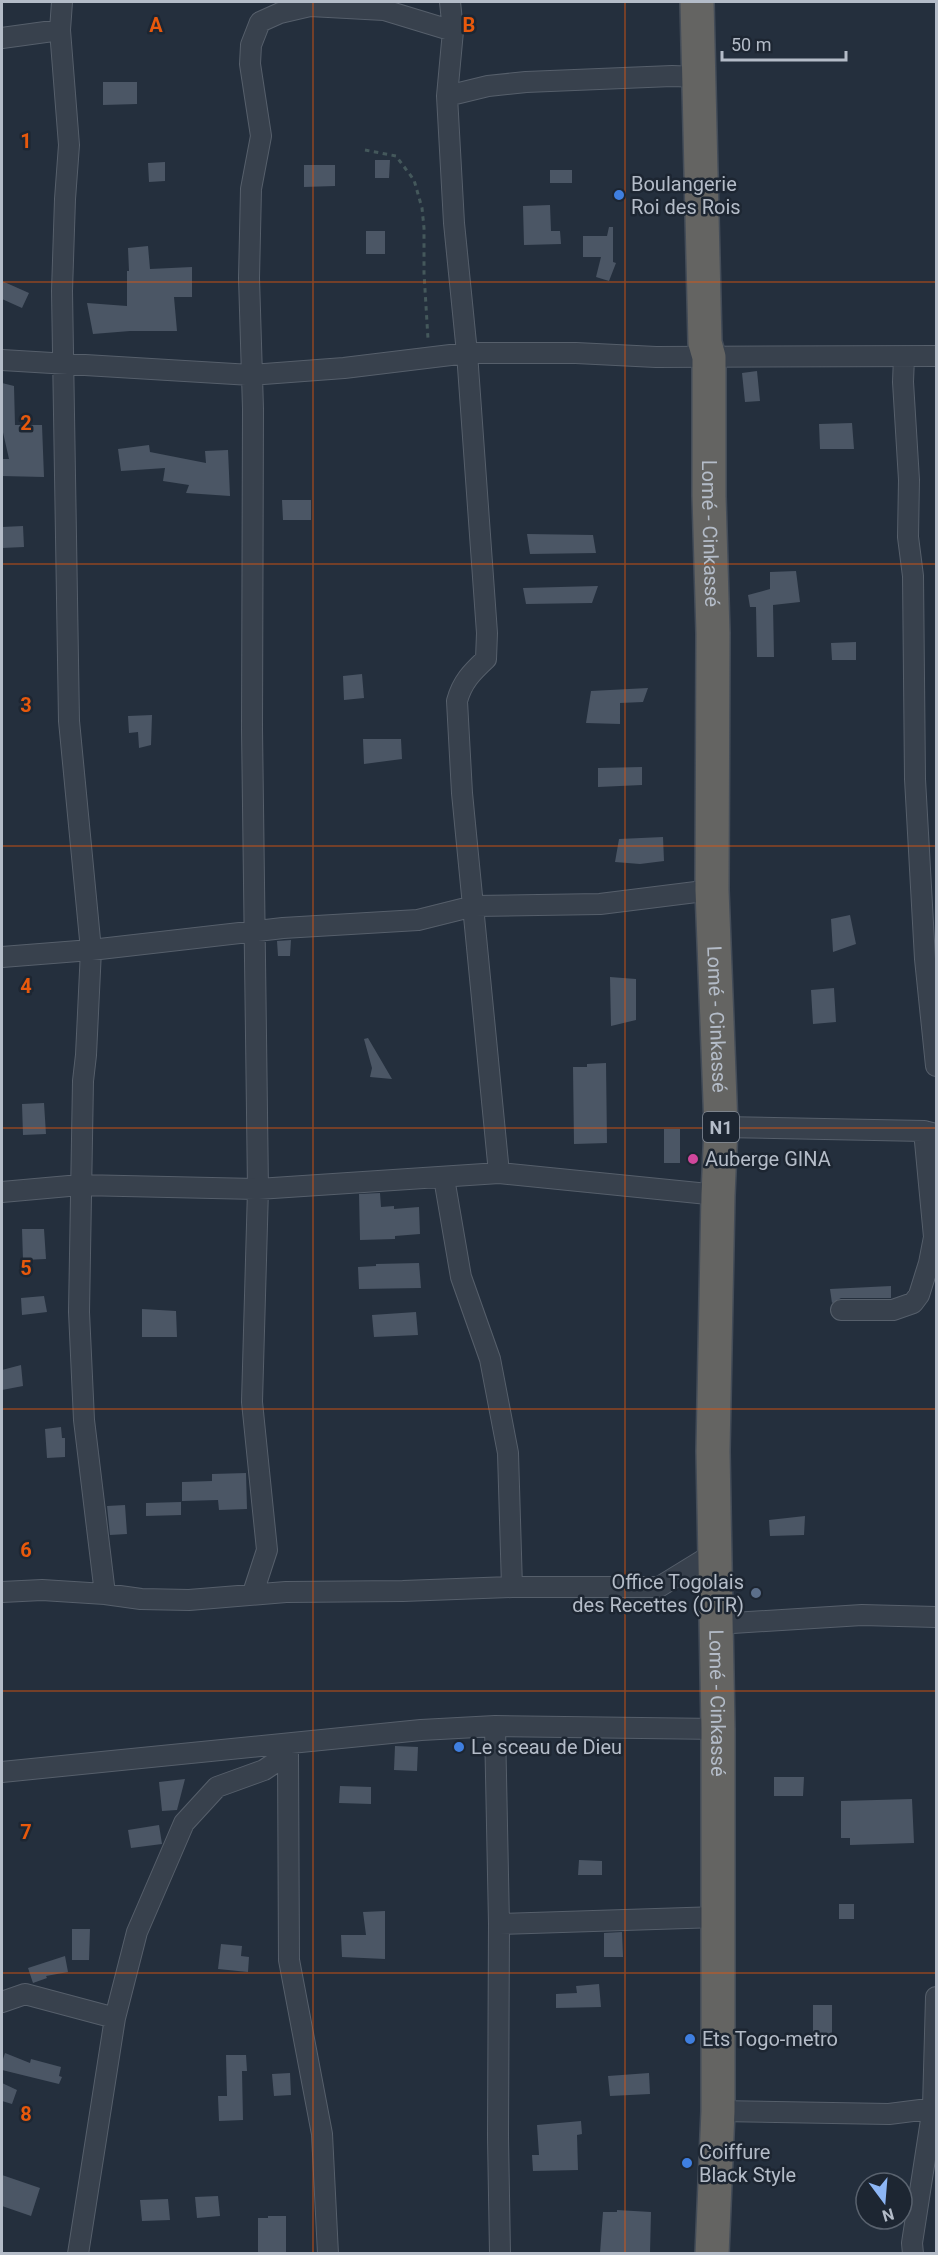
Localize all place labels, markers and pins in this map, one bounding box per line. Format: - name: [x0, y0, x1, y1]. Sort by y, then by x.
- place label: Boulangerie Roi des Rois: [631, 172, 741, 219]
- marker: Boulangerie Roi des Rois: [612, 188, 626, 202]
- place label: Auberge GINA: [705, 1147, 831, 1171]
- marker: Auberge GINA: [686, 1152, 700, 1166]
- place label: Office Togolais des Recettes (OTR): [572, 1570, 744, 1617]
- marker: Office Togolais des Recettes (OTR): [749, 1586, 763, 1600]
- place label: Le sceau de Dieu: [471, 1735, 622, 1759]
- marker: Le sceau de Dieu: [452, 1740, 466, 1754]
- place label: Ets Togo-metro: [702, 2027, 838, 2051]
- marker: Ets Togo-metro: [683, 2032, 697, 2046]
- place label: Coiffure Black Style: [699, 2140, 796, 2187]
- marker: Coiffure Black Style: [680, 2156, 694, 2170]

